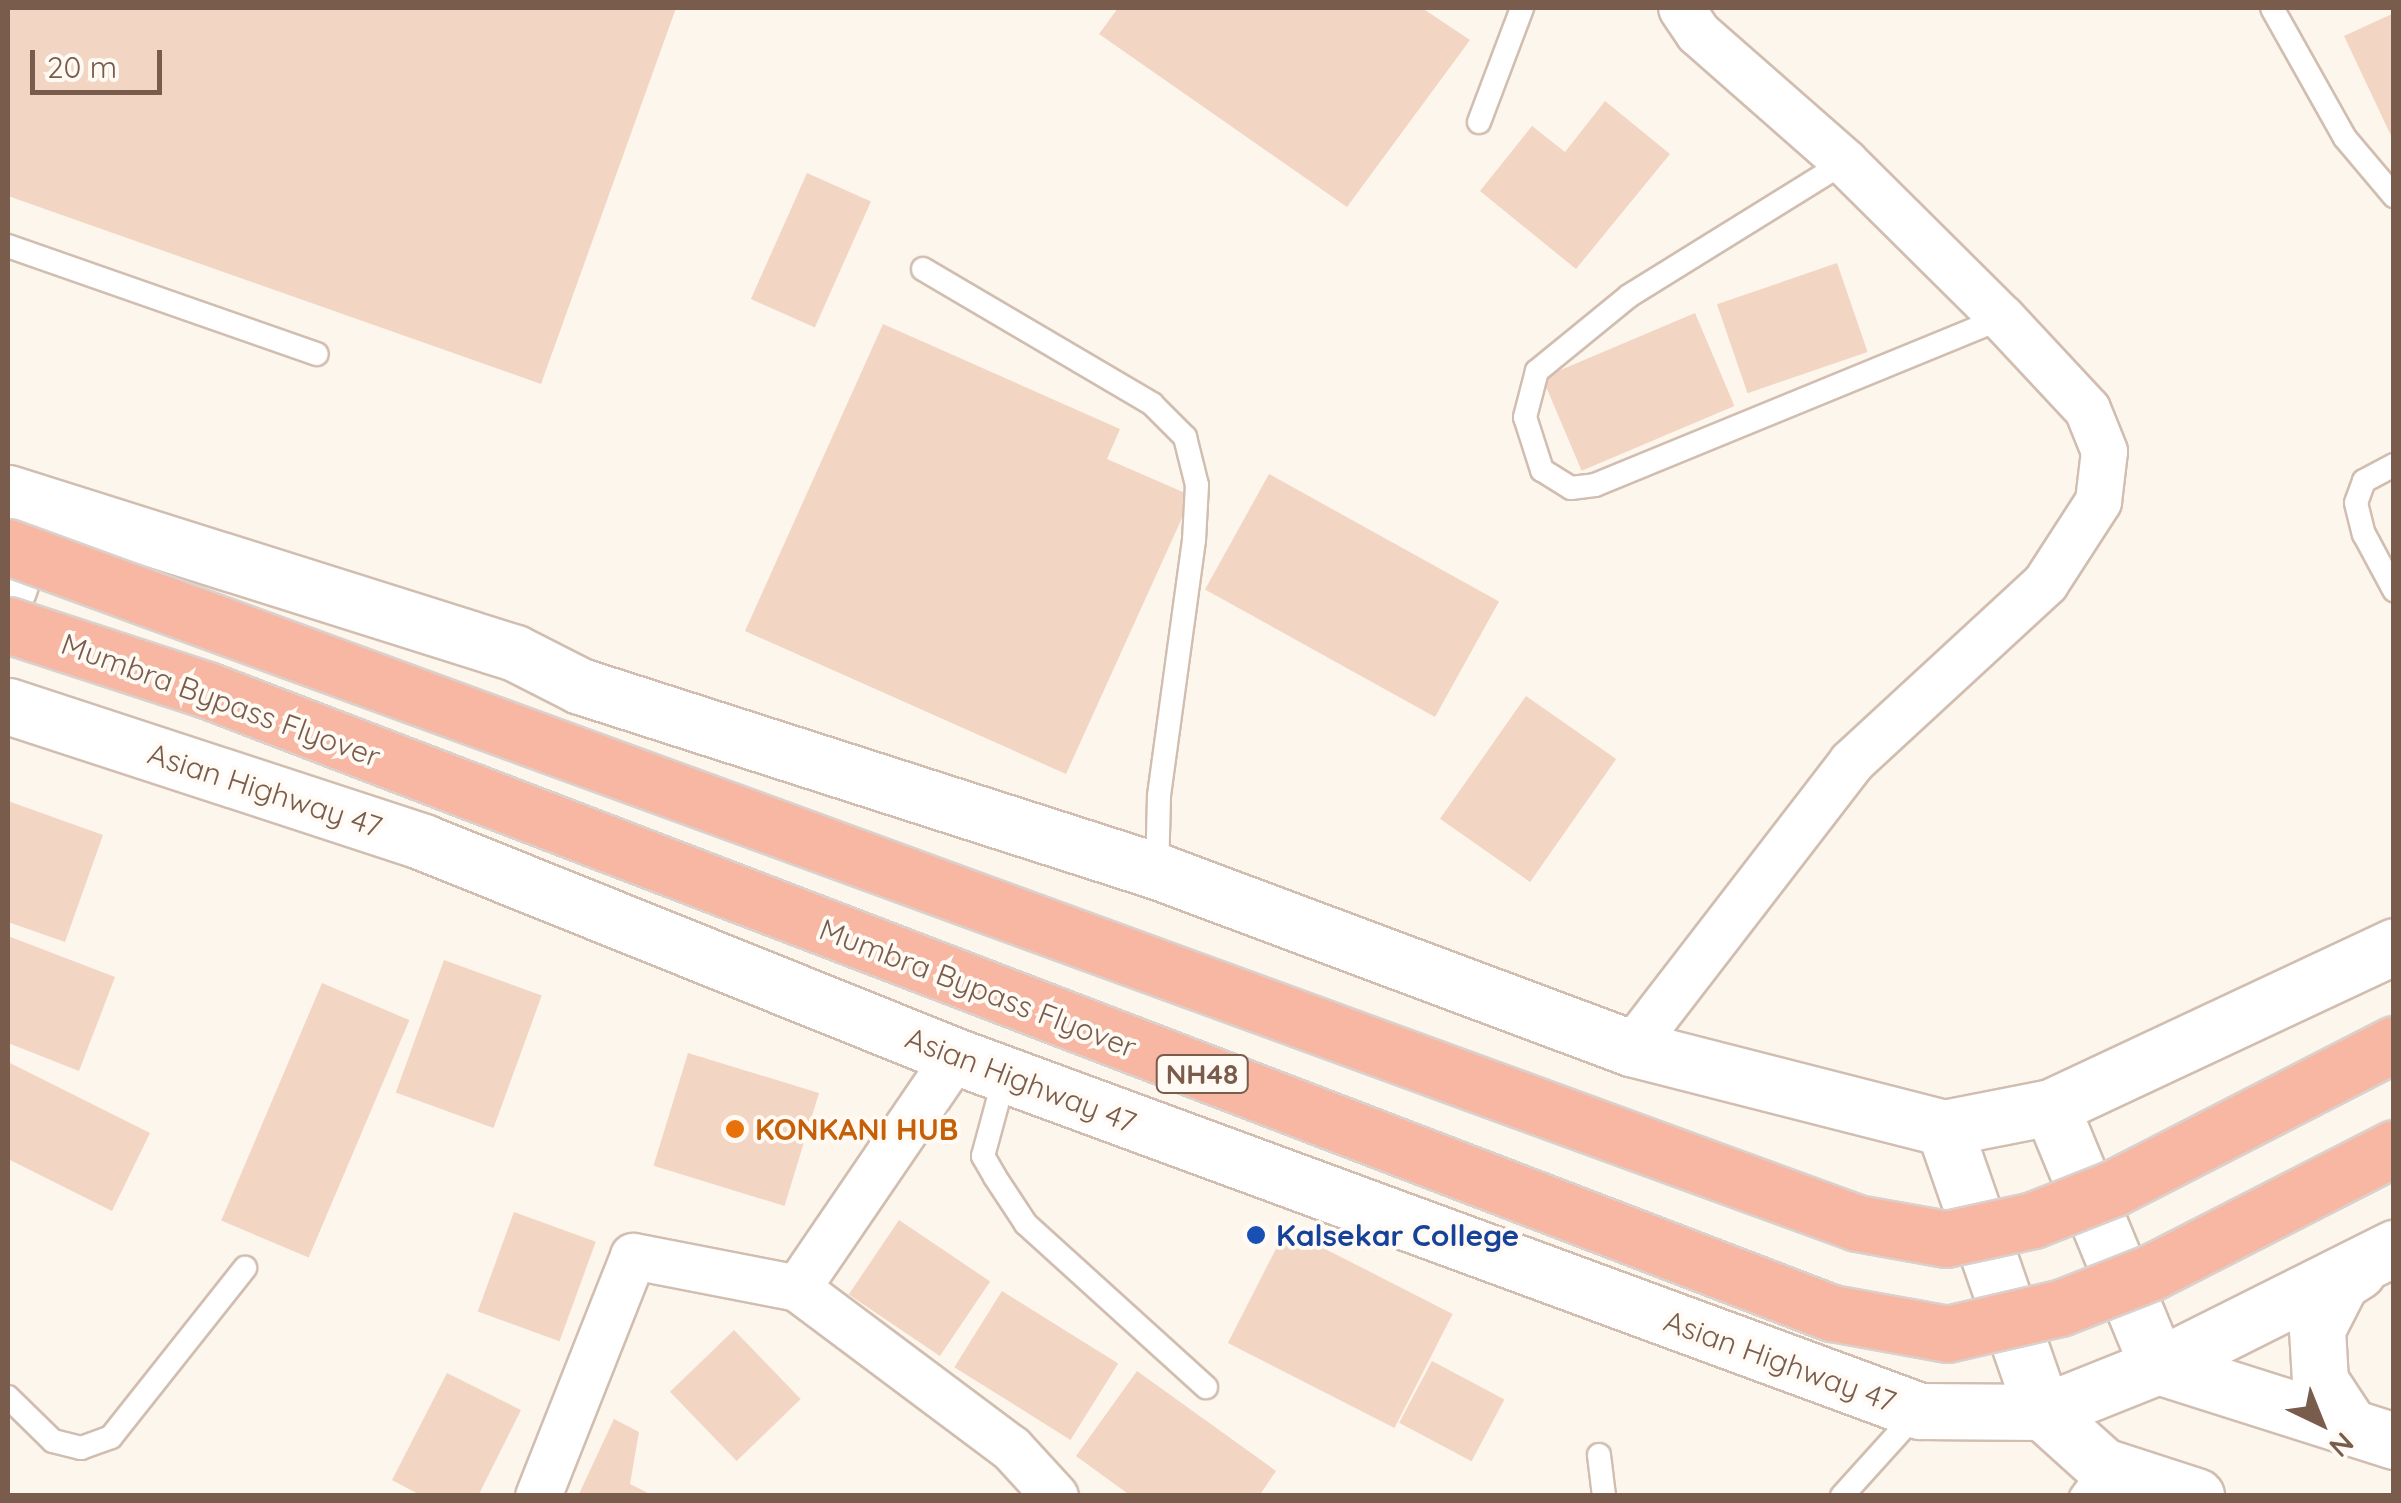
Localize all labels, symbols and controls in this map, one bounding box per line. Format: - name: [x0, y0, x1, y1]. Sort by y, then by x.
- scale bar: [35, 30, 168, 92]
- text: 20 m: [47, 48, 117, 86]
- street label: Mumbra Bypass Flyover: [57, 625, 385, 775]
- street label: Asian Highway 47: [144, 735, 386, 845]
- street label: Mumbra Bypass Flyover: [814, 911, 1142, 1065]
- street label: Asian Highway 47: [901, 1020, 1141, 1140]
- road number: NH48: [1154, 1051, 1250, 1097]
- place label: KONKANI HUB: [755, 1111, 958, 1147]
- marker: KONKANI HUB: [724, 1118, 746, 1140]
- place label: Kalsekar College: [1276, 1217, 1519, 1253]
- marker: Kalsekar College: [1245, 1224, 1267, 1246]
- street label: Asian Highway 47: [1659, 1302, 1901, 1420]
- north arrow: [2271, 1373, 2371, 1473]
- text: N: [2322, 1425, 2361, 1465]

